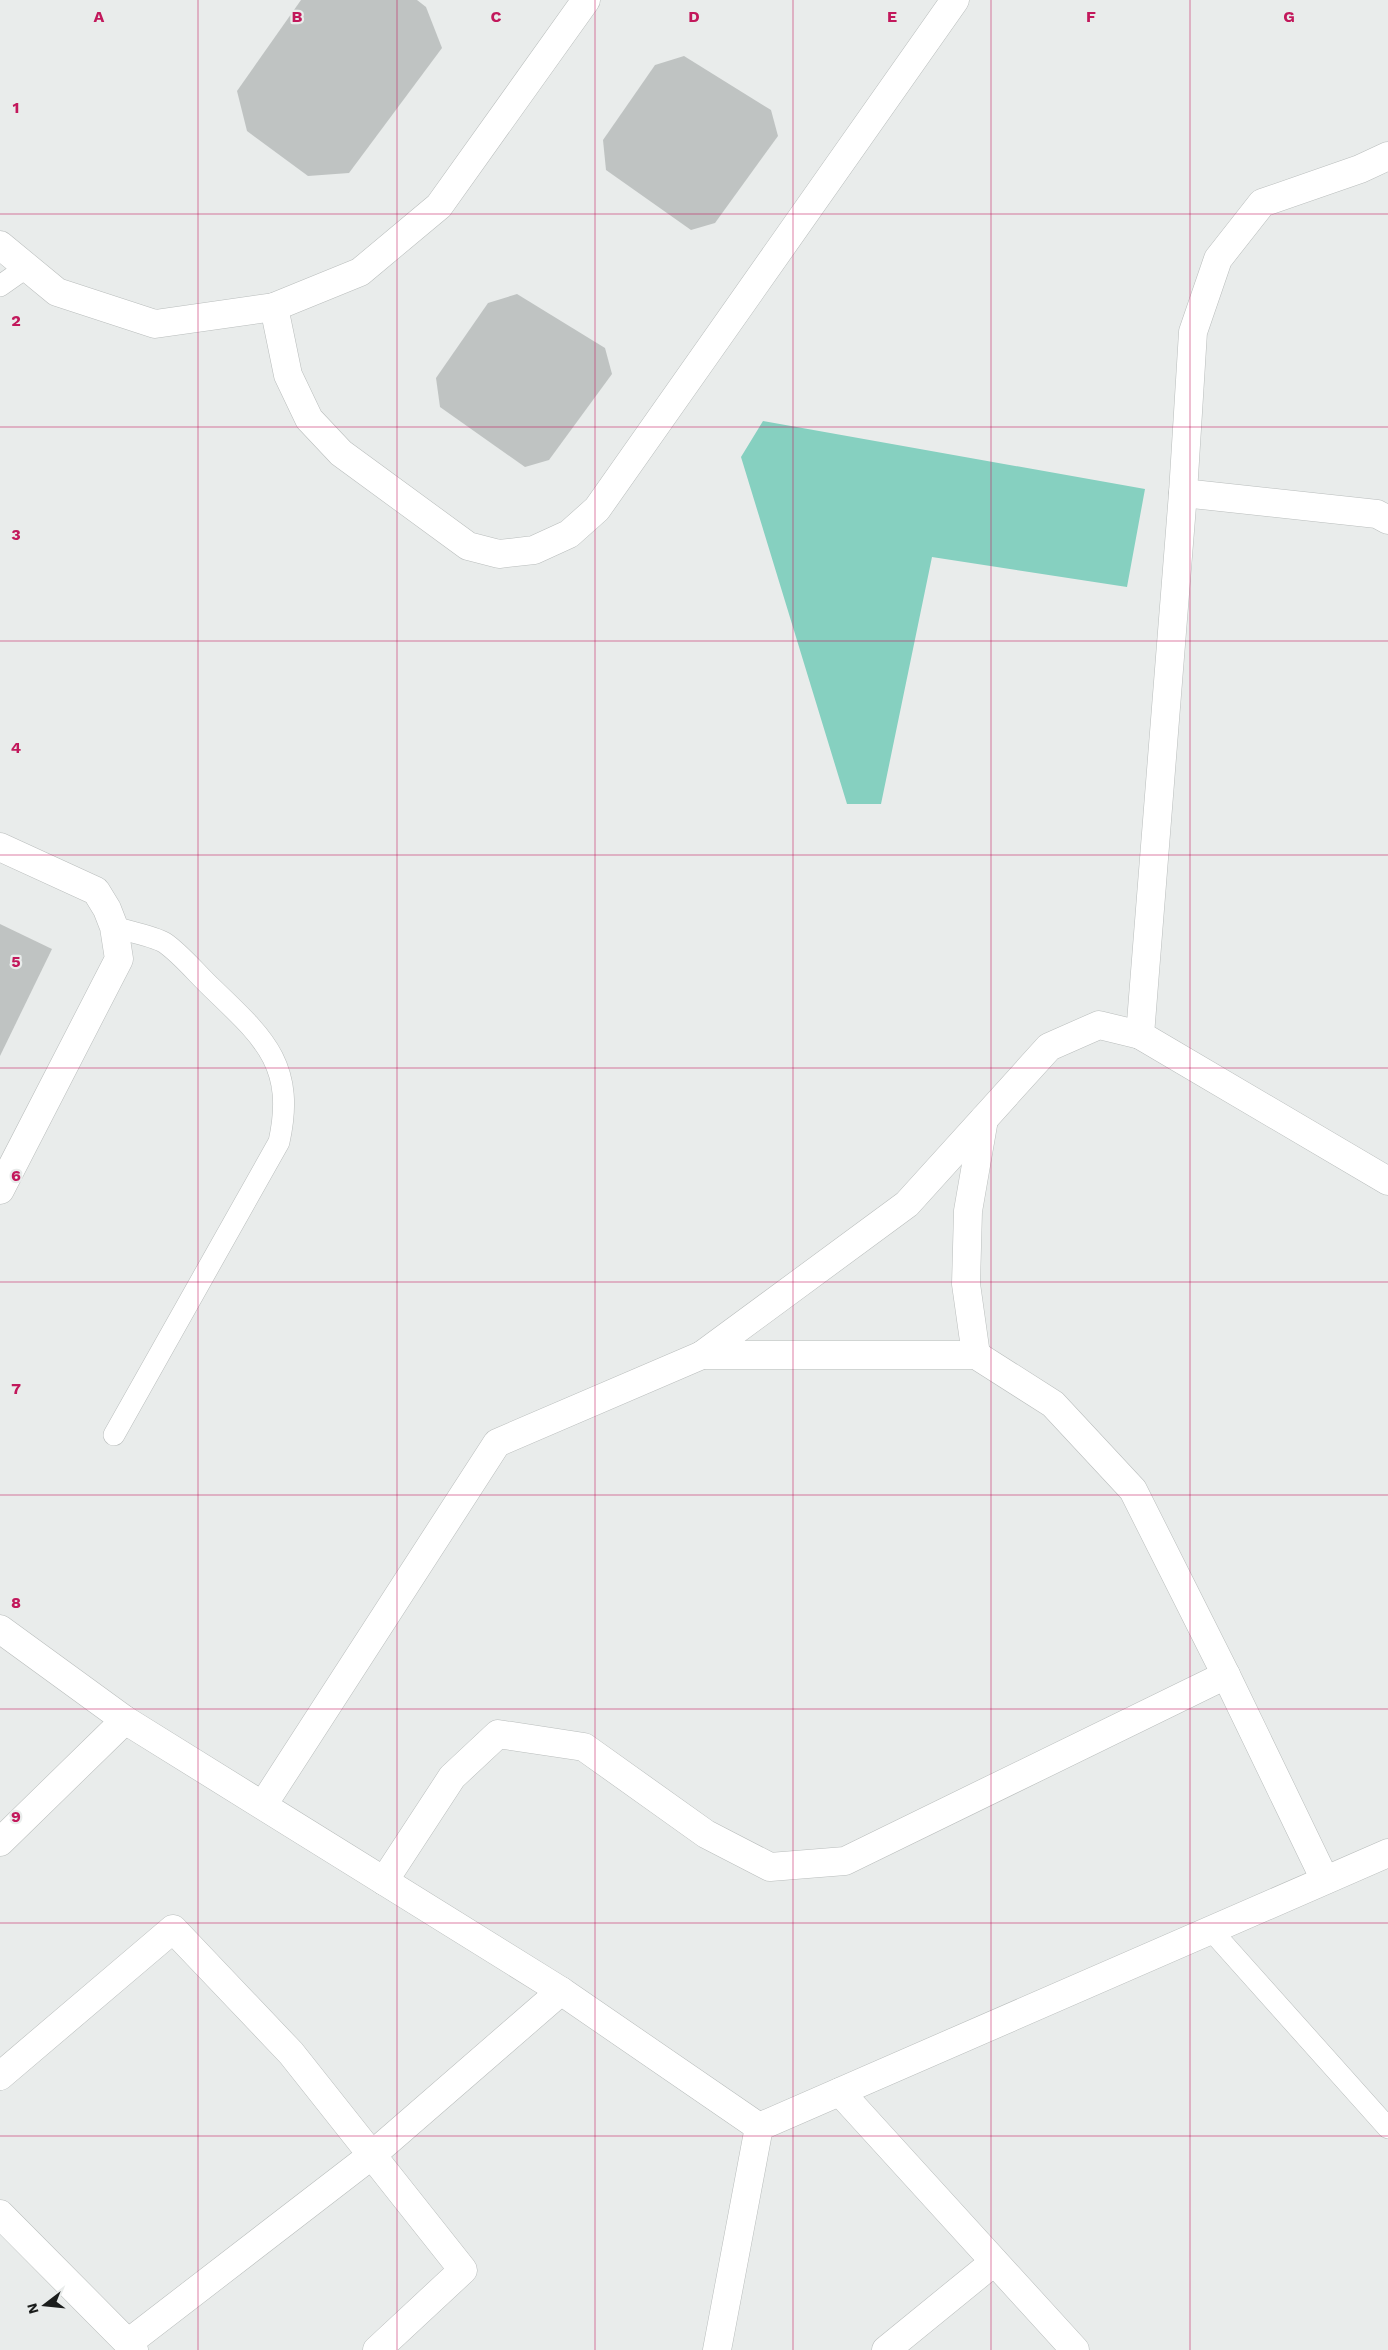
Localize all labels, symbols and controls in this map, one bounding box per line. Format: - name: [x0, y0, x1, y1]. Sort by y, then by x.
- text: A: [94, 7, 105, 26]
- text: B: [292, 7, 303, 26]
- text: C: [491, 7, 502, 26]
- text: D: [688, 7, 700, 26]
- text: E: [887, 7, 897, 26]
- text: F: [1086, 7, 1096, 26]
- text: G: [1283, 7, 1295, 26]
- text: 1: [13, 98, 19, 117]
- text: 2: [11, 311, 21, 330]
- text: 3: [11, 525, 21, 544]
- text: 4: [11, 738, 21, 757]
- text: 5: [11, 952, 21, 971]
- text: 6: [11, 1166, 21, 1185]
- text: 7: [11, 1379, 21, 1398]
- text: 8: [11, 1593, 21, 1612]
- text: 9: [11, 1807, 21, 1826]
- north arrow: [20, 2280, 70, 2330]
- text: N: [23, 2301, 42, 2316]

